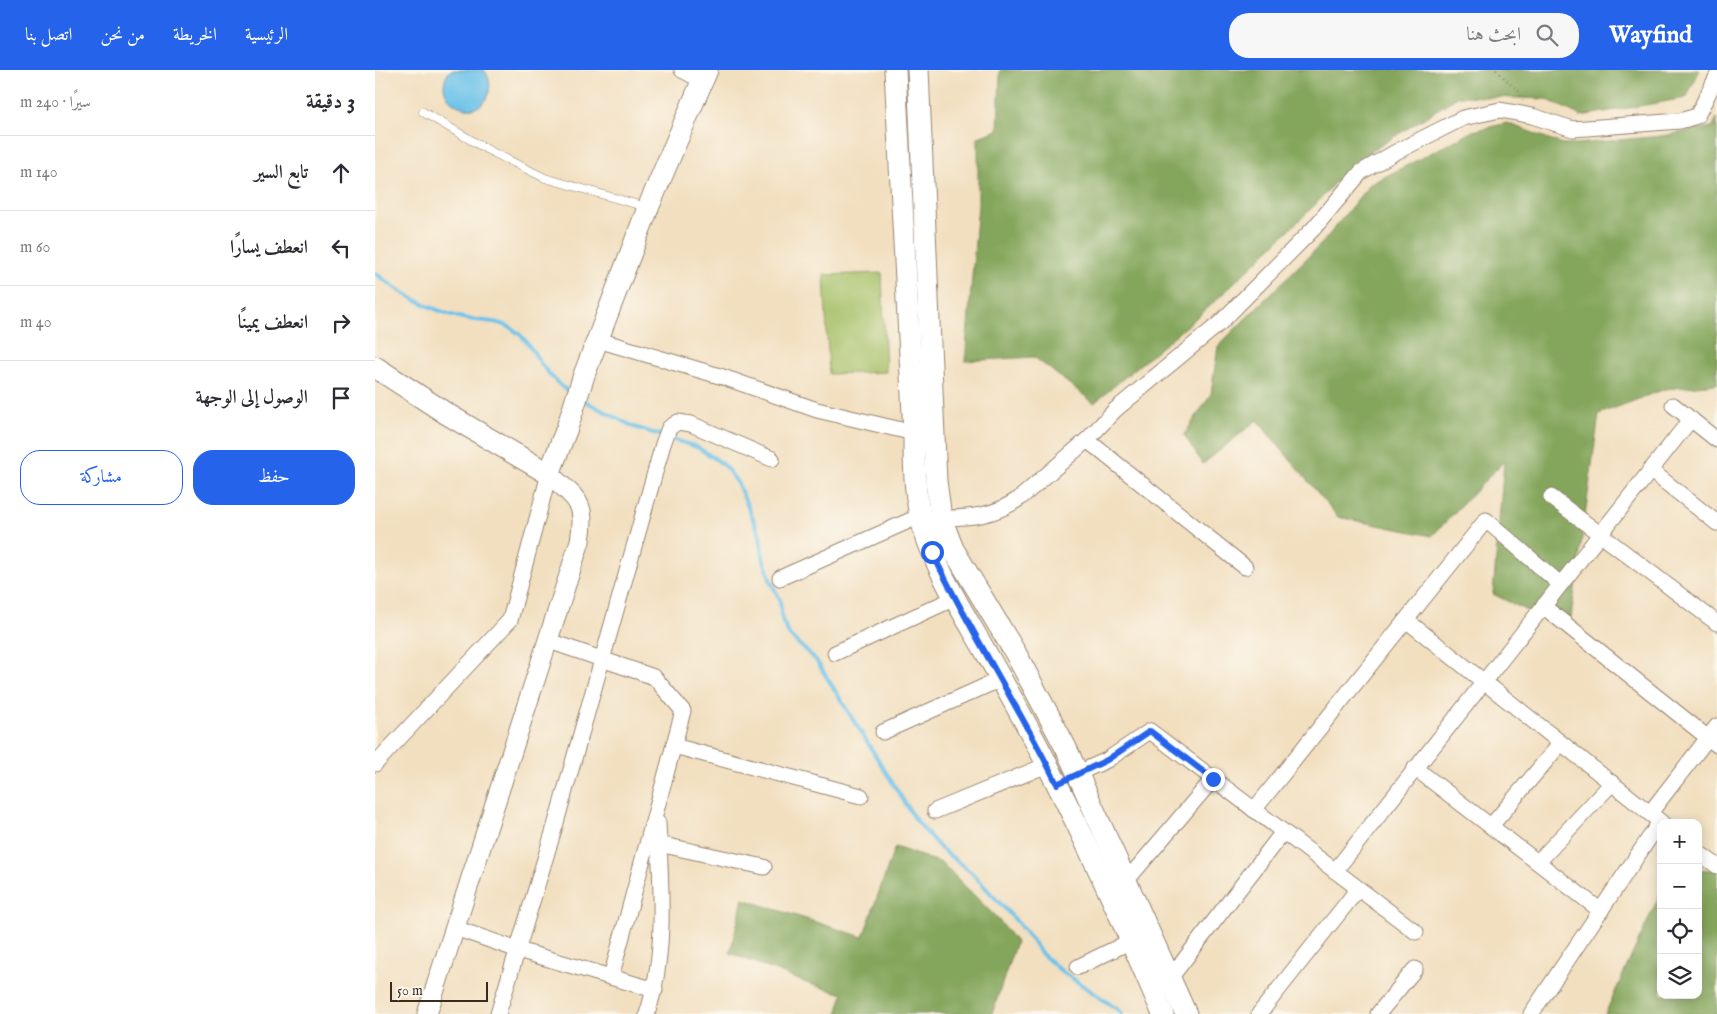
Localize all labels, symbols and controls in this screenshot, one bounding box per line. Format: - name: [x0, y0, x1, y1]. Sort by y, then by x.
- search box: [1229, 13, 1579, 58]
- text: Wayfind: [1609, 20, 1692, 51]
- icon: search: [1533, 21, 1561, 49]
- text: ابحث هنا: [1466, 23, 1521, 47]
- text: اتصل بنا: [25, 24, 72, 47]
- text: من نحن: [100, 24, 145, 47]
- text: الخريطة: [173, 24, 217, 47]
- text: الرئيسية: [245, 24, 288, 47]
- text: 3 دقيقة: [306, 89, 355, 116]
- text: سيرًا · 240 m: [20, 93, 91, 113]
- icon: ahead: [327, 159, 355, 187]
- text: تابع السير: [254, 161, 308, 185]
- text: 140 m: [20, 163, 58, 183]
- icon: left: [327, 234, 355, 262]
- text: انعطف يسارًا: [230, 236, 308, 260]
- text: 60 m: [20, 238, 50, 258]
- icon: right: [327, 309, 355, 337]
- text: انعطف يمينًا: [238, 311, 308, 335]
- text: 40 m: [20, 313, 52, 333]
- icon: arrive: [327, 384, 355, 412]
- text: الوصول إلى الوجهة: [196, 386, 308, 410]
- button: مشاركة: [20, 450, 183, 505]
- button: حفظ: [193, 450, 355, 505]
- route start: [921, 541, 944, 564]
- route end: [1202, 768, 1225, 791]
- map controls: [1657, 819, 1702, 999]
- button: +: [1657, 819, 1702, 864]
- button: −: [1657, 864, 1702, 909]
- button: locate: [1657, 909, 1702, 954]
- button: layers: [1657, 954, 1702, 999]
- scale bar: [390, 979, 487, 1002]
- text: 50 m: [397, 982, 423, 1000]

